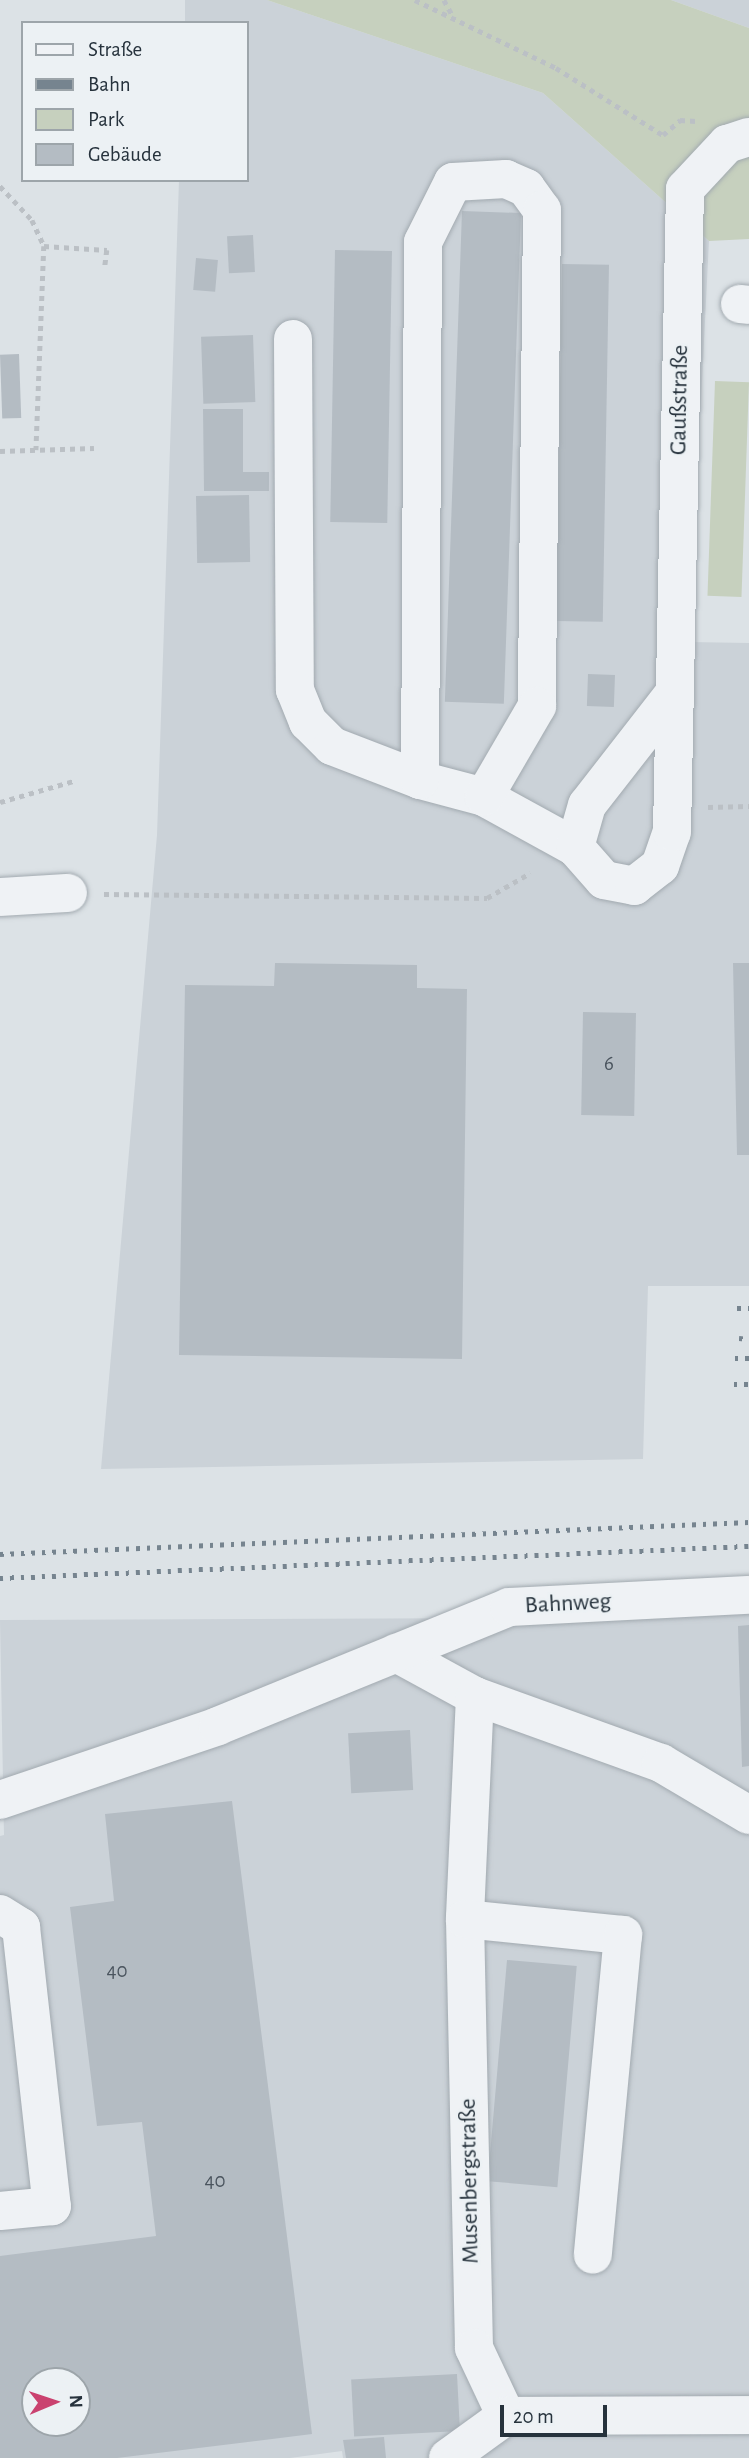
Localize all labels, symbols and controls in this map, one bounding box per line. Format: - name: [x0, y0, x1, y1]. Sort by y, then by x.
- legend: [21, 21, 248, 182]
- text: Straße: [88, 39, 142, 60]
- text: Bahn: [88, 74, 131, 95]
- text: Park: [88, 109, 124, 130]
- text: Gebäude: [88, 144, 162, 165]
- street label: Gaußstraße: [665, 345, 695, 455]
- house number: 6: [604, 1051, 614, 1077]
- street label: Bahnweg: [524, 1587, 612, 1621]
- house number: 40: [106, 1958, 128, 1984]
- street label: Musenbergstraße: [454, 2098, 486, 2264]
- house number: 40: [204, 2168, 226, 2194]
- north arrow: [21, 2367, 91, 2437]
- scale bar: [504, 2392, 611, 2436]
- text: N: [66, 2394, 85, 2408]
- text: 20 m: [513, 2406, 554, 2427]

